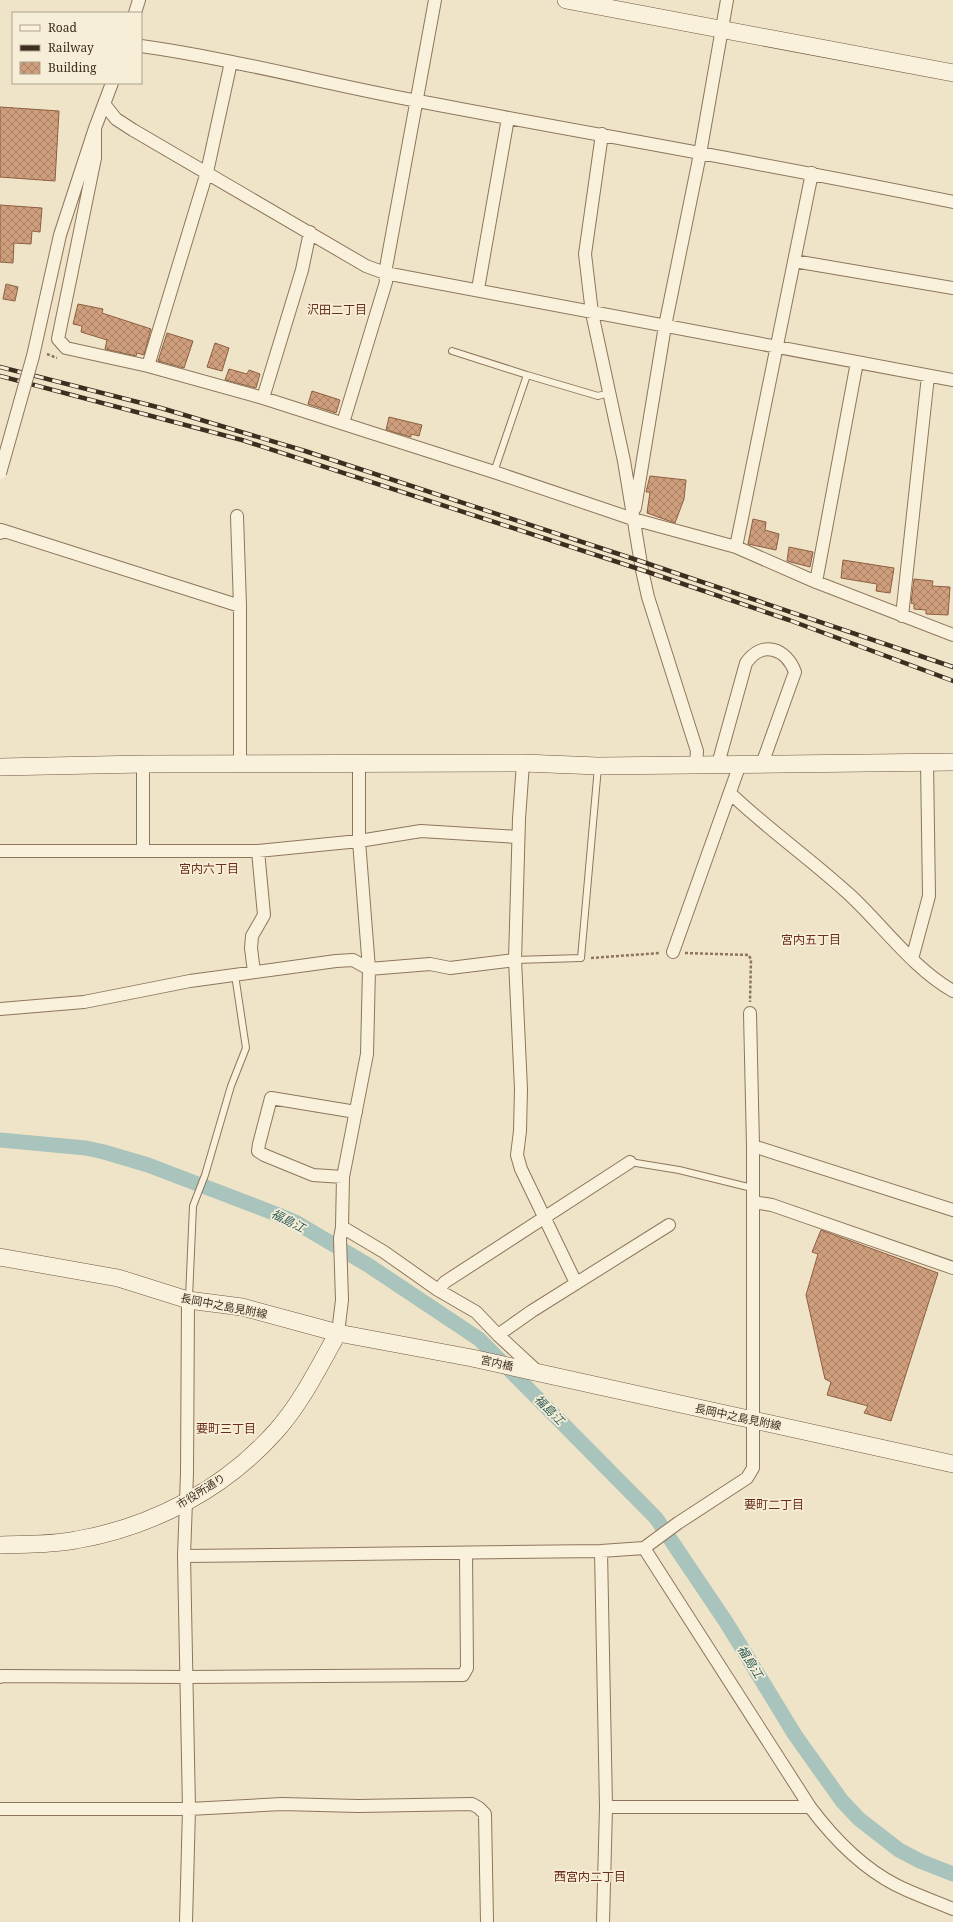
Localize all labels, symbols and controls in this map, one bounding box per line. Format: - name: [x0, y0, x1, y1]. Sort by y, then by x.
- legend: [12, 12, 142, 84]
- text: Road: [48, 19, 78, 36]
- text: Railway: [48, 39, 94, 56]
- text: Building: [48, 59, 97, 76]
- district label: 沢田二丁目: [307, 301, 367, 318]
- district label: 宮内六丁目: [179, 860, 239, 877]
- district label: 宮内五丁目: [781, 931, 841, 948]
- water label: 福島江: [268, 1205, 310, 1237]
- street label: 長岡中之島見附線: [179, 1290, 269, 1321]
- street label: 宮内橋: [479, 1351, 515, 1374]
- water label: 福島江: [531, 1391, 570, 1430]
- street label: 長岡中之島見附線: [694, 1400, 783, 1433]
- district label: 要町三丁目: [196, 1420, 256, 1437]
- street label: 市役所通り: [173, 1470, 228, 1512]
- district label: 要町二丁目: [744, 1496, 804, 1513]
- water label: 福島江: [734, 1642, 768, 1683]
- district label: 西宮内二丁目: [554, 1868, 626, 1885]

